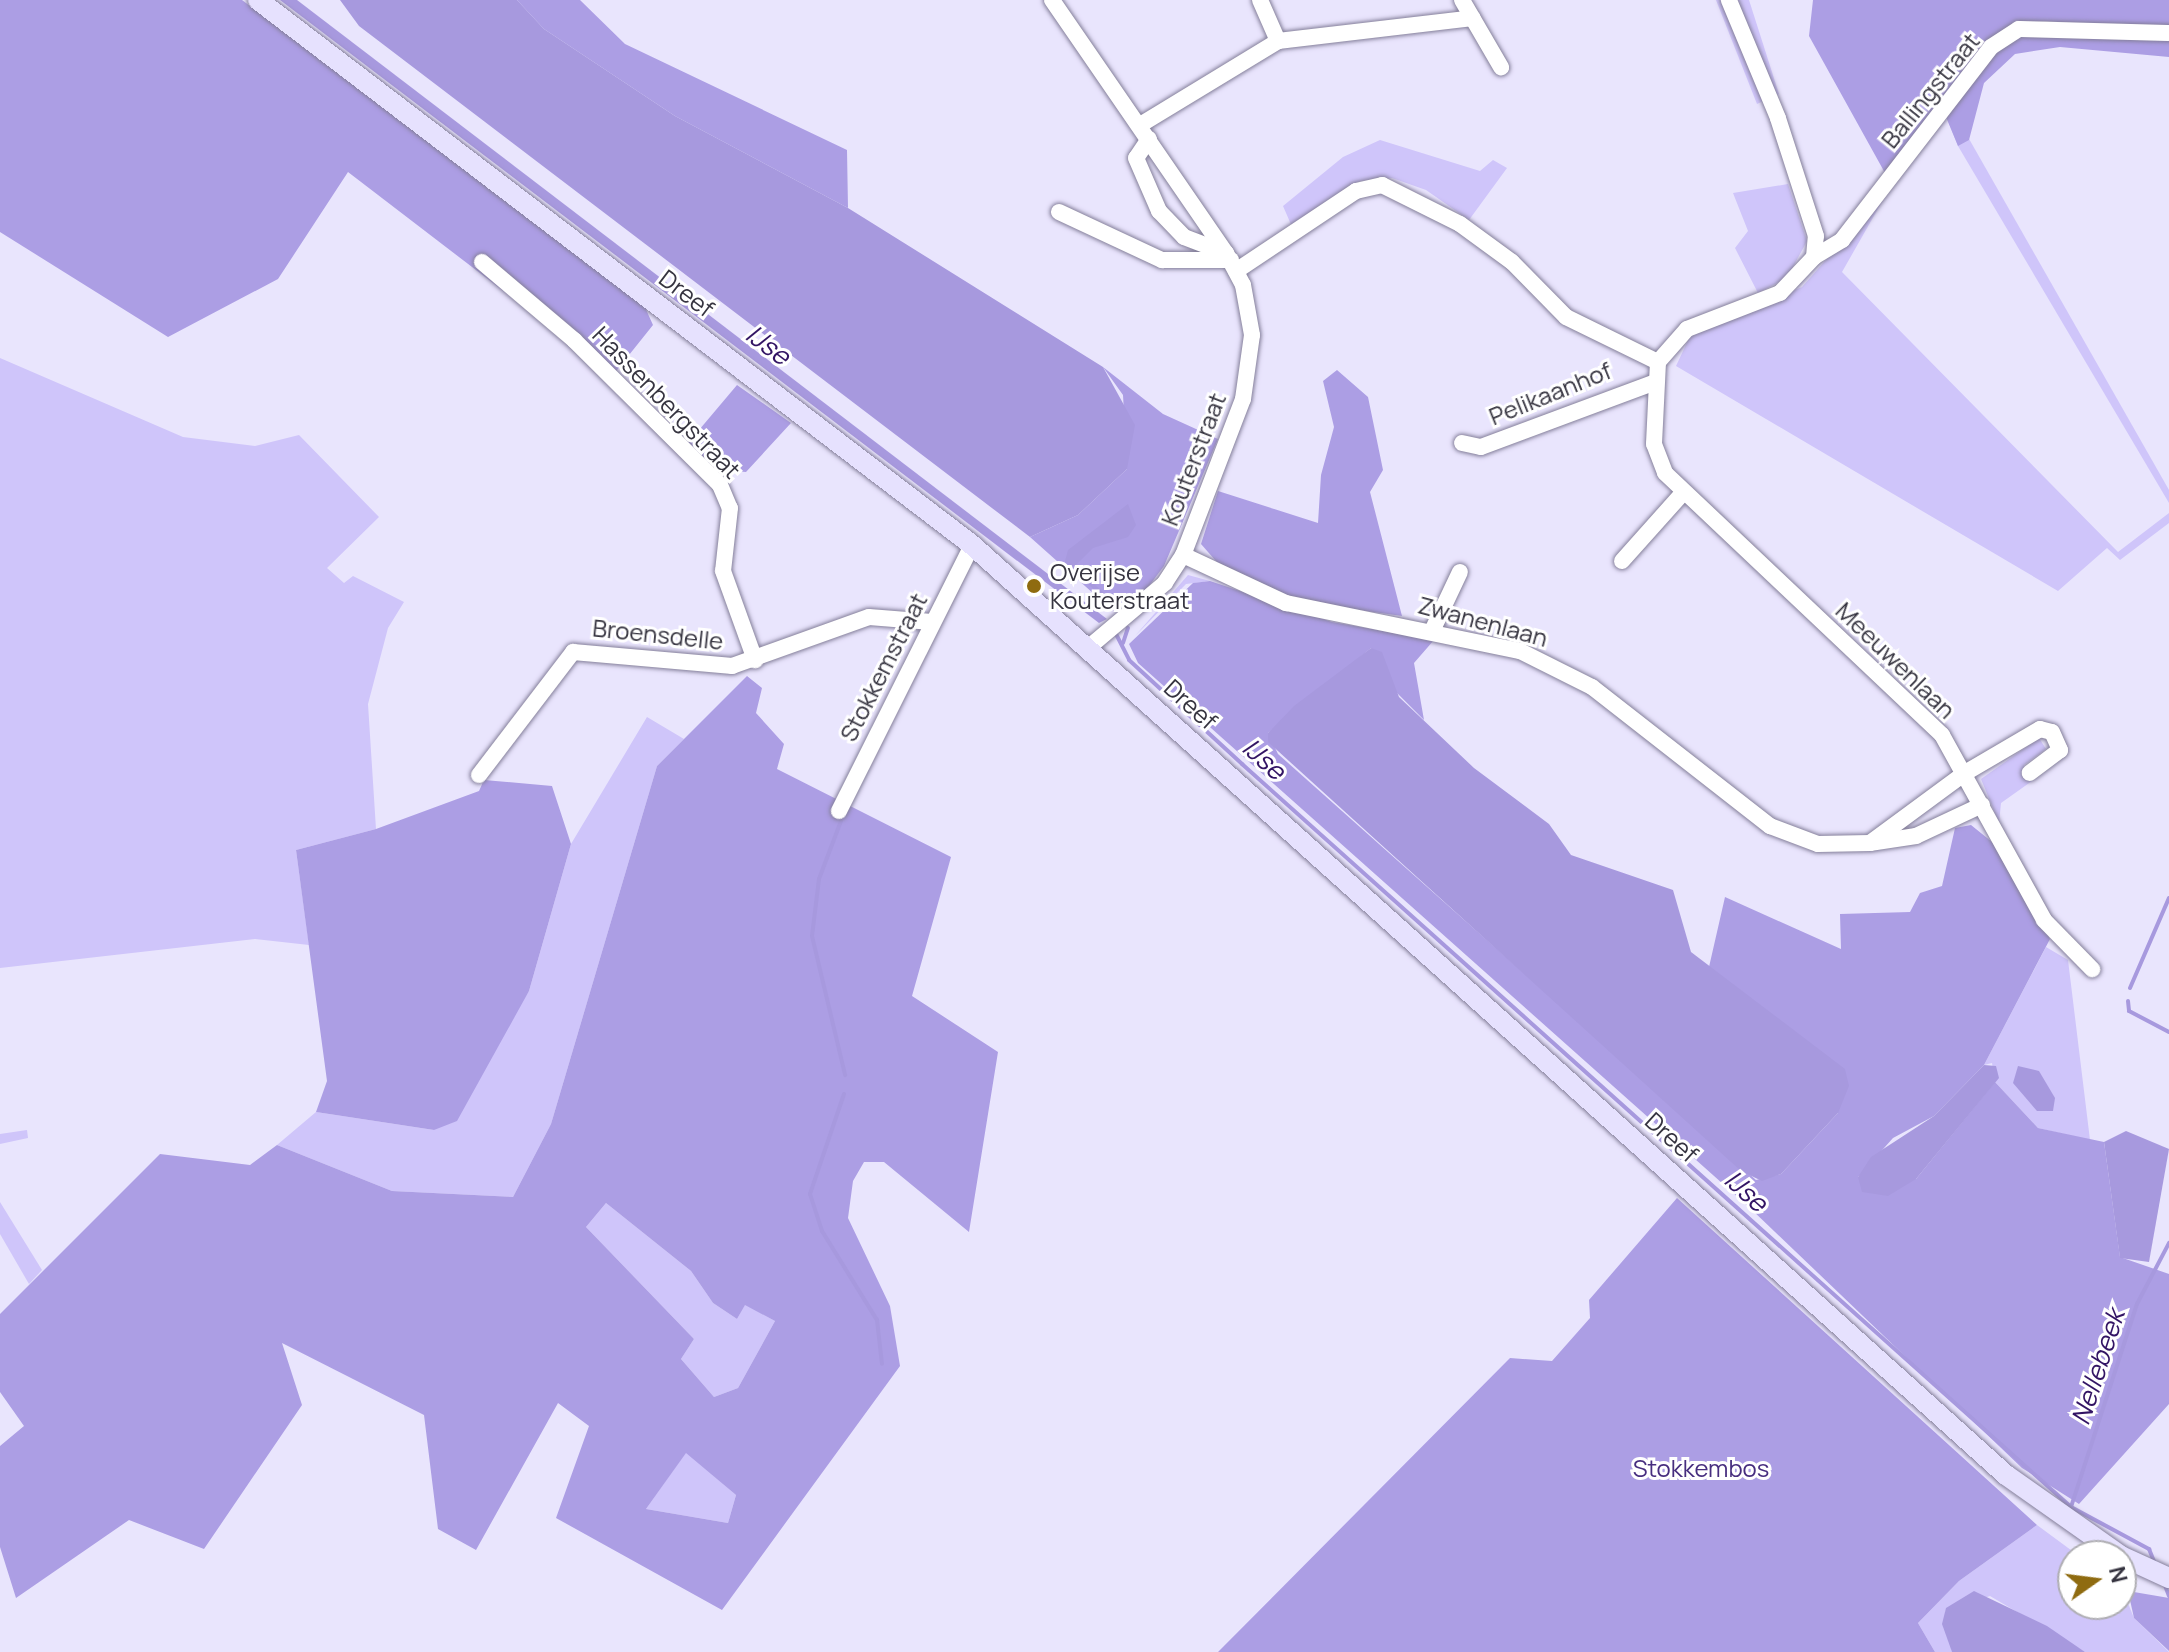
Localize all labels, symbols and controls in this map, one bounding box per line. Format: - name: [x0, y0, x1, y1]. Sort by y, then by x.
- street label: Ballingstraat: [1875, 27, 1985, 153]
- street label: Dreef: [654, 263, 720, 323]
- water label: IJse: [740, 318, 796, 372]
- street label: Hassenbergstraat: [587, 320, 747, 484]
- street label: Pelikaanhof: [1485, 355, 1615, 431]
- street label: Kouterstraat: [1155, 389, 1231, 529]
- place label: Overijse Kouterstraat: [1050, 558, 1190, 614]
- marker: Overijse Kouterstraat: [1025, 577, 1043, 595]
- street label: Stokkemstraat: [833, 588, 933, 746]
- street label: Zwanenlaan: [1415, 590, 1551, 652]
- street label: Meeuwenlaan: [1830, 596, 1962, 724]
- street label: Broensdelle: [591, 613, 725, 655]
- street label: Dreef: [1159, 673, 1223, 735]
- water label: IJse: [1236, 732, 1292, 786]
- street label: Dreef: [1640, 1106, 1704, 1168]
- water label: IJse: [1718, 1164, 1774, 1218]
- water label: Nellebeek: [2065, 1306, 2131, 1428]
- park label: Stokkembos: [1633, 1454, 1769, 1482]
- north arrow: [2057, 1540, 2137, 1620]
- text: N: [2102, 1563, 2135, 1586]

